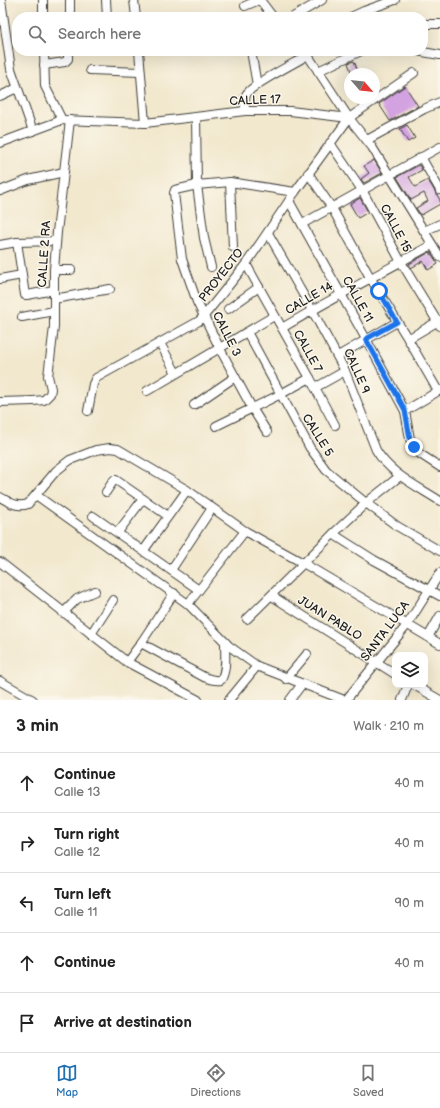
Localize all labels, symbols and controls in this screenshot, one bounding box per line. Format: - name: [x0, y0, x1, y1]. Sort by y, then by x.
- search box: [12, 12, 428, 56]
- icon: search: [26, 23, 48, 45]
- text: Search here: [58, 25, 141, 44]
- north arrow: [344, 68, 380, 104]
- street label: CALLE 17: [229, 92, 281, 109]
- street label: CALLE 15: [377, 202, 415, 255]
- street label: CALLE 2 RA: [35, 219, 54, 288]
- street label: PROYECTO: [196, 246, 247, 305]
- street label: CALLE 11: [339, 274, 376, 325]
- street label: CALLE 14: [283, 278, 336, 318]
- route start: [370, 282, 388, 300]
- street label: CALLE 3: [209, 309, 244, 359]
- street label: CALLE 7: [290, 327, 325, 375]
- street label: CALLE 9: [340, 346, 373, 396]
- street label: CALLE 5: [299, 411, 337, 460]
- route end: [405, 438, 423, 456]
- street label: JUAN PABLO: [295, 593, 364, 644]
- street label: SANTA LUCA: [358, 598, 413, 664]
- map controls: [392, 652, 428, 688]
- button: layers: [392, 652, 428, 688]
- text: 3 min: [16, 716, 59, 736]
- text: Walk · 210 m: [353, 718, 424, 734]
- text: Continue: [54, 765, 116, 784]
- icon: ahead: [16, 772, 38, 794]
- text: 40 m: [394, 775, 424, 791]
- text: Calle 13: [54, 784, 101, 800]
- text: Turn right: [54, 825, 119, 844]
- icon: right: [16, 832, 38, 854]
- text: 40 m: [394, 835, 424, 851]
- text: Calle 12: [54, 844, 100, 860]
- text: Turn left: [54, 885, 111, 904]
- icon: left: [16, 892, 38, 914]
- text: 90 m: [395, 895, 424, 911]
- text: Calle 11: [54, 904, 98, 920]
- icon: ahead: [16, 952, 38, 974]
- text: Continue: [54, 953, 116, 972]
- text: 40 m: [394, 955, 424, 971]
- icon: arrive: [16, 1012, 38, 1034]
- text: Arrive at destination: [54, 1013, 192, 1032]
- tab: Map: [56, 1062, 78, 1099]
- tab: Directions: [190, 1062, 241, 1099]
- tab: Saved: [353, 1062, 384, 1099]

